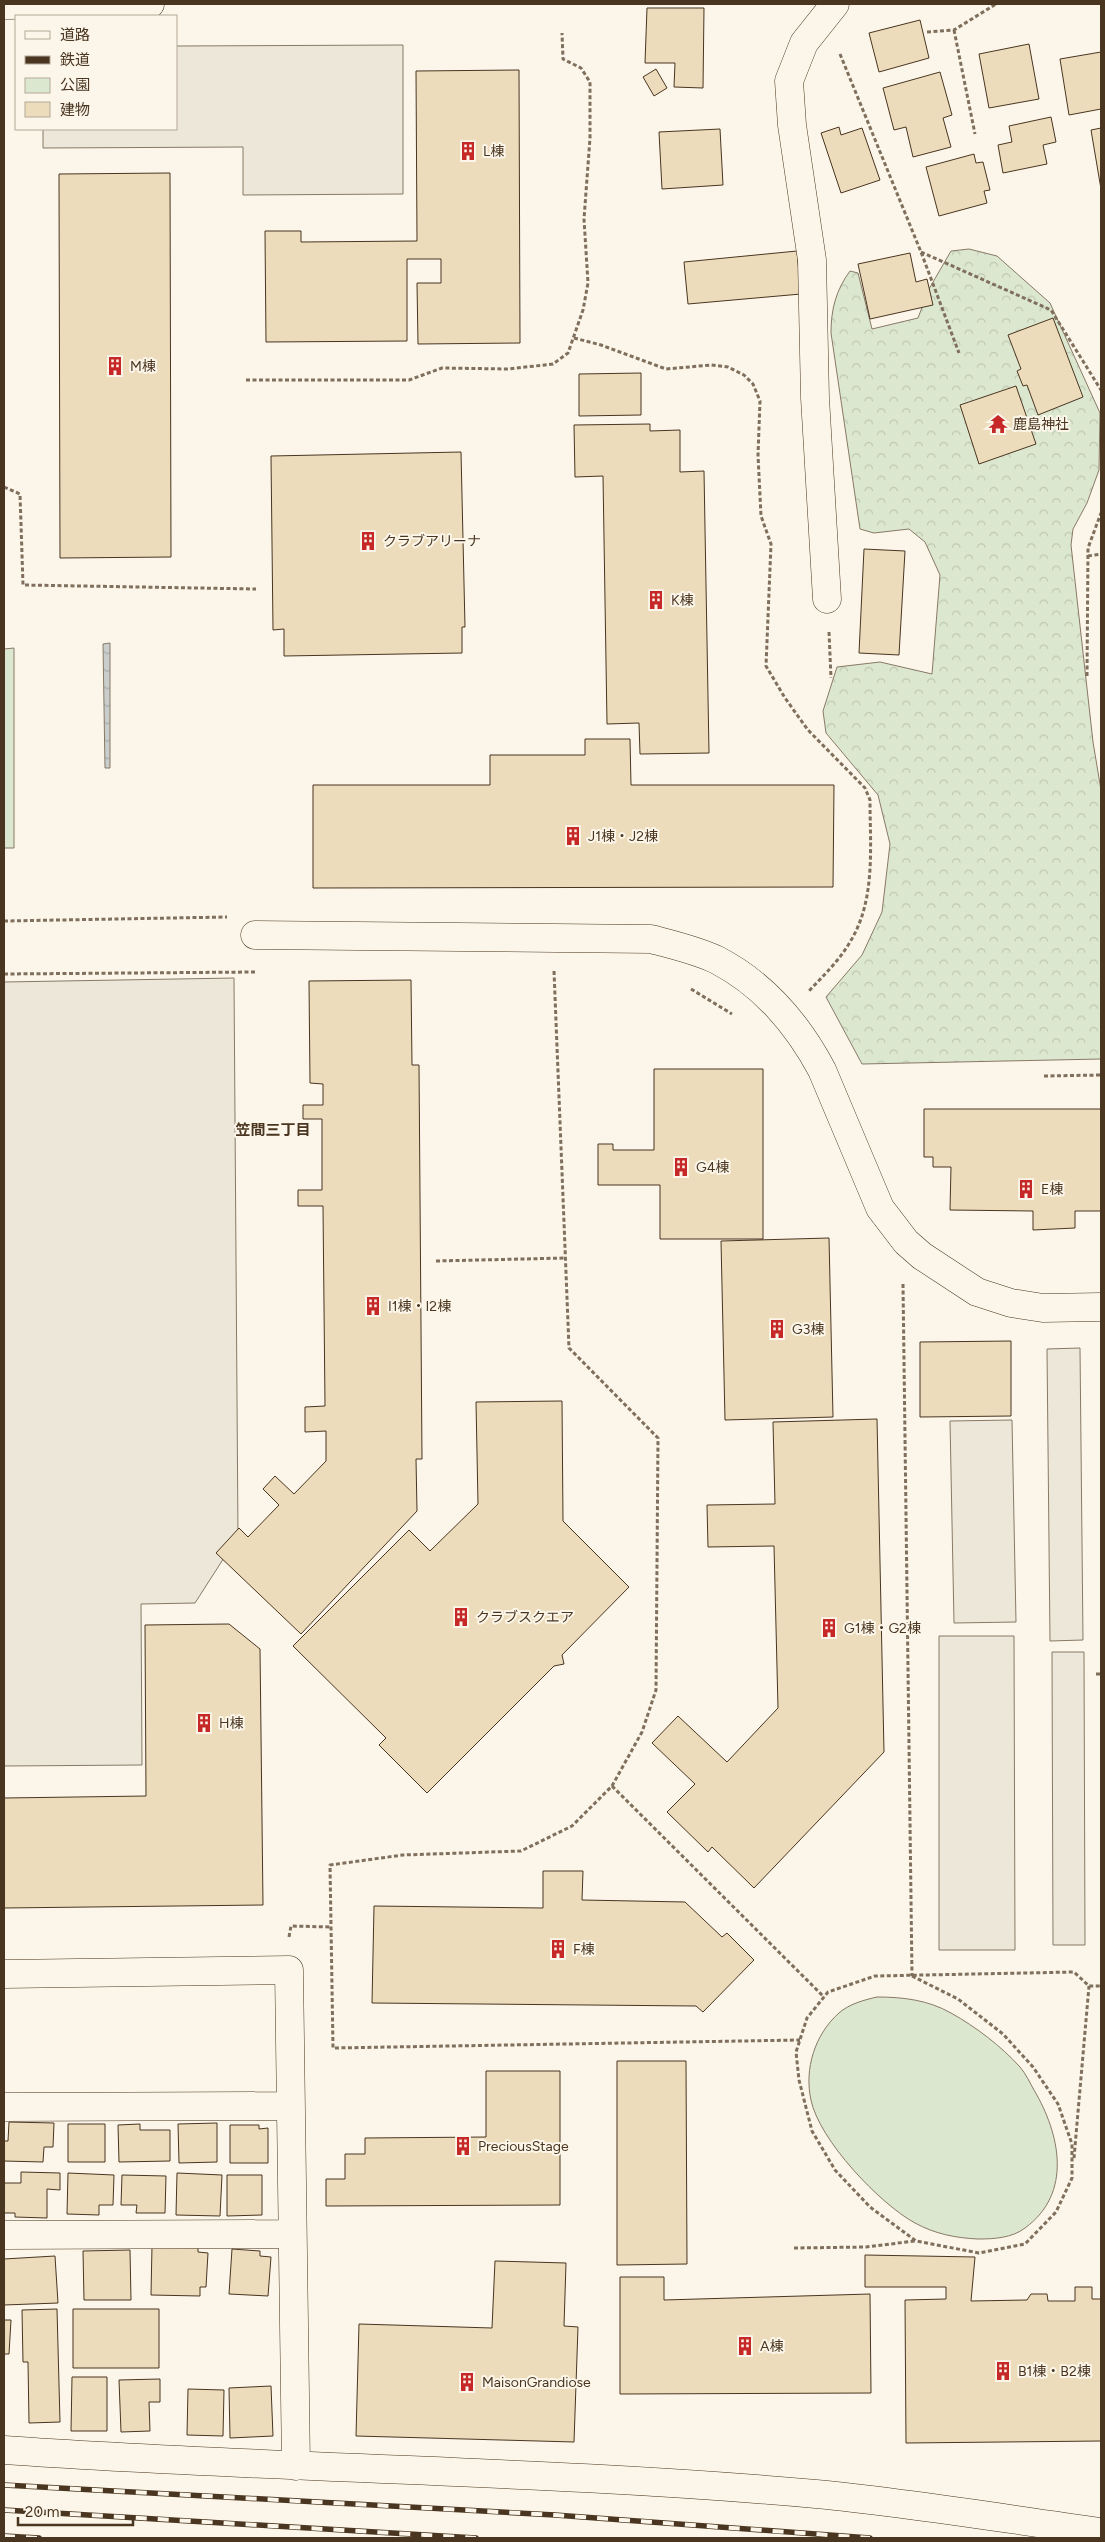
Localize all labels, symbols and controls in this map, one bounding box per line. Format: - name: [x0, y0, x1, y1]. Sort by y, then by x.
- legend: [15, 15, 178, 130]
- text: 道路: [60, 26, 90, 44]
- text: 鉄道: [60, 51, 90, 69]
- text: 公園: [60, 76, 90, 94]
- text: 建物: [60, 101, 90, 119]
- building icon: L棟: [457, 140, 479, 162]
- place label: L棟: [483, 143, 504, 160]
- building icon: M棟: [104, 355, 126, 377]
- place label: M棟: [130, 358, 156, 375]
- temple icon: 鹿島神社: [987, 413, 1009, 435]
- place label: 鹿島神社: [1013, 416, 1069, 433]
- building icon: クラブアリーナ: [357, 530, 379, 552]
- place label: クラブアリーナ: [383, 533, 481, 550]
- building icon: K棟: [645, 589, 667, 611]
- place label: K棟: [671, 592, 694, 609]
- building icon: J1棟・J2棟: [562, 825, 584, 847]
- place label: J1棟・J2棟: [588, 828, 658, 845]
- district label: 笠間三丁目: [235, 1121, 311, 1139]
- building icon: G4棟: [670, 1156, 692, 1178]
- place label: G4棟: [696, 1159, 729, 1176]
- building icon: E棟: [1015, 1178, 1037, 1200]
- place label: E棟: [1041, 1181, 1063, 1198]
- building icon: I1棟・I2棟: [362, 1295, 384, 1317]
- place label: I1棟・I2棟: [388, 1298, 451, 1315]
- building icon: G3棟: [766, 1318, 788, 1340]
- place label: G3棟: [792, 1321, 824, 1338]
- building icon: クラブスクエア: [450, 1606, 472, 1628]
- place label: クラブスクエア: [476, 1609, 574, 1626]
- building icon: G1棟・G2棟: [818, 1617, 840, 1639]
- place label: G1棟・G2棟: [844, 1620, 921, 1637]
- building icon: H棟: [193, 1712, 215, 1734]
- place label: H棟: [219, 1715, 244, 1732]
- building icon: F棟: [547, 1938, 569, 1960]
- place label: F棟: [573, 1941, 595, 1958]
- building icon: PreciousStage: [452, 2135, 474, 2157]
- place label: PreciousStage: [478, 2138, 569, 2155]
- building icon: A棟: [734, 2335, 756, 2357]
- place label: A棟: [760, 2338, 783, 2355]
- building icon: B1棟・B2棟: [992, 2360, 1014, 2382]
- place label: B1棟・B2棟: [1018, 2363, 1091, 2380]
- building icon: MaisonGrandiose: [456, 2371, 478, 2393]
- place label: MaisonGrandiose: [482, 2374, 591, 2391]
- scale bar: [18, 2494, 132, 2526]
- text: 20 m: [25, 2503, 59, 2521]

